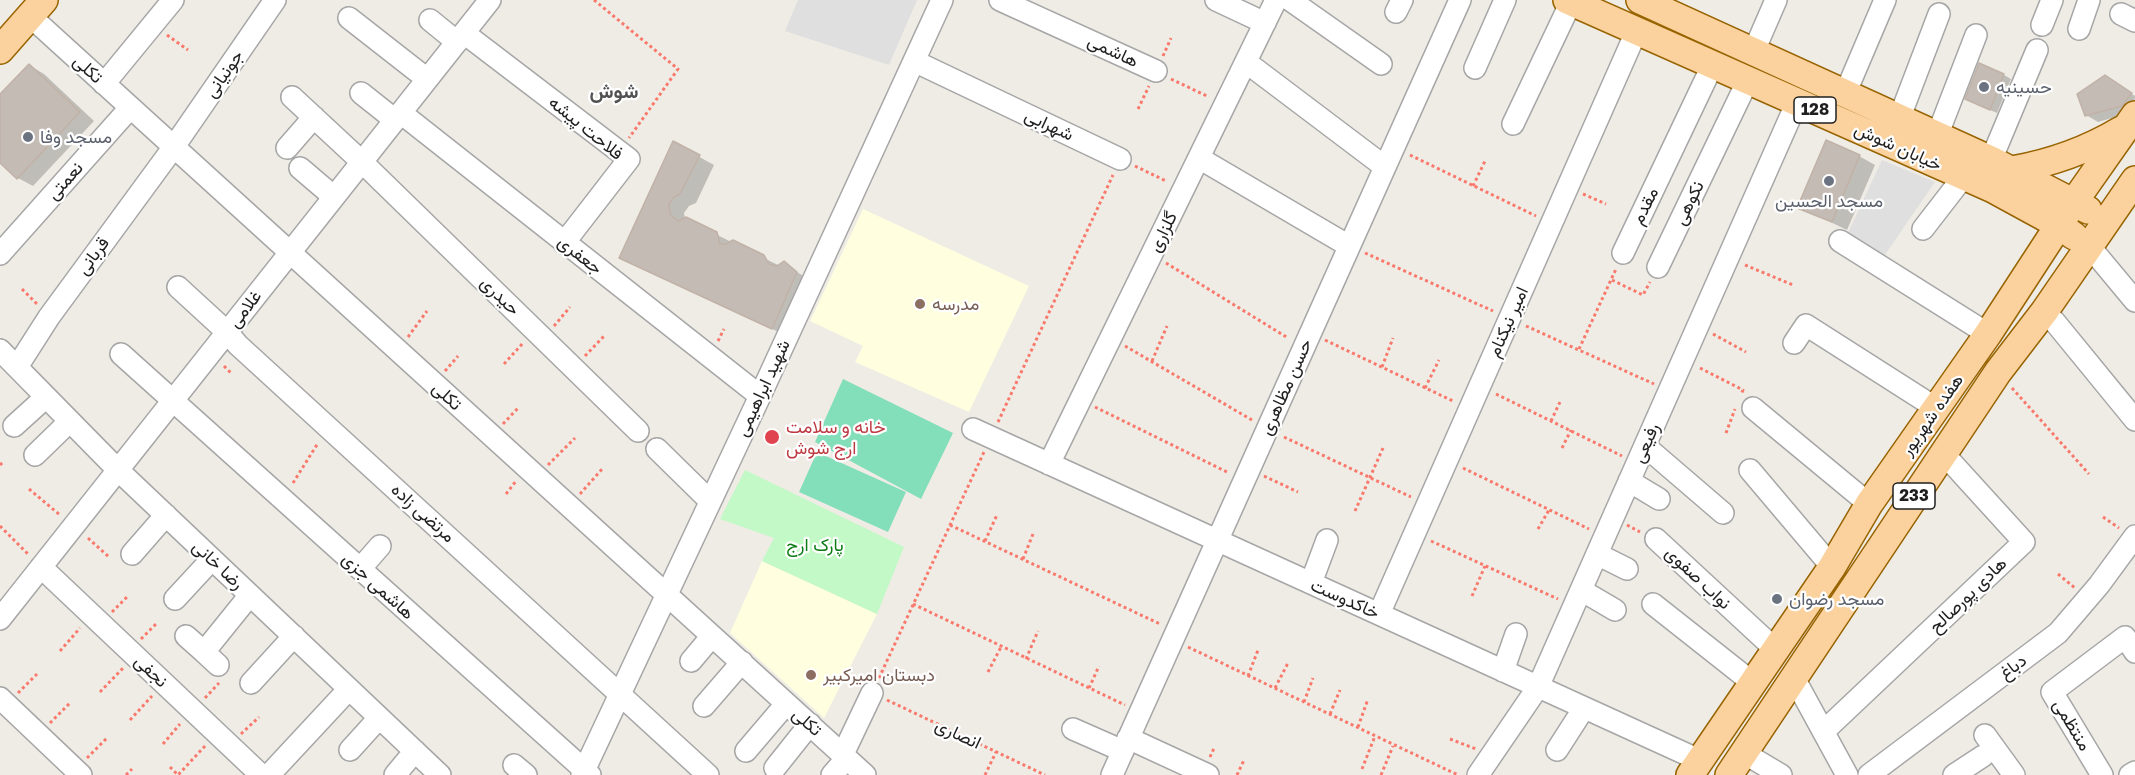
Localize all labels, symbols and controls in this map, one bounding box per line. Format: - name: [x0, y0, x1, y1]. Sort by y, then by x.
- street label: هاشمی: [1084, 30, 1142, 72]
- street label: جونیانی: [200, 46, 248, 102]
- street label: تکلی: [69, 50, 107, 88]
- place label: حسینیه: [1996, 76, 2052, 98]
- district label: شوش: [589, 80, 639, 104]
- marker: حسینیه: [1977, 80, 1991, 94]
- street label: فلاحت پیشه: [544, 91, 628, 165]
- road number: 128: [1794, 97, 1836, 123]
- street label: شهرابی: [1021, 104, 1077, 146]
- street label: خیابان شوش: [1851, 118, 1945, 176]
- place label: مسجد وفا: [40, 126, 112, 148]
- marker: مسجد وفا: [21, 130, 35, 144]
- street label: نعمتی: [42, 157, 88, 205]
- marker: مسجد الحسین: [1822, 174, 1836, 188]
- street label: نکوهی: [1669, 177, 1709, 229]
- street label: مقدم: [1627, 184, 1663, 228]
- place label: مسجد الحسین: [1775, 190, 1883, 212]
- street label: گلزاری: [1144, 208, 1182, 256]
- street label: جعفری: [553, 231, 607, 279]
- street label: قربانی: [72, 233, 114, 279]
- street label: حیدری: [476, 272, 524, 320]
- street label: امیر نیکنام: [1483, 283, 1533, 361]
- street label: غلامی: [224, 286, 266, 332]
- place label: مدرسه: [932, 293, 979, 315]
- marker: مدرسه: [913, 297, 927, 311]
- street label: حسن مظاهری: [1255, 335, 1317, 439]
- street label: شهید ابراهیمی: [731, 336, 795, 440]
- street label: هفده شهریور: [1896, 370, 1968, 460]
- street label: تکلی: [428, 377, 466, 415]
- place label: خانه و سلامت ارج شوش: [786, 416, 886, 458]
- street label: رفیعی: [1628, 420, 1664, 466]
- marker: خانه و سلامت ارج شوش: [763, 428, 781, 446]
- street label: مرتضی زاده: [387, 479, 459, 547]
- road number: 233: [1893, 483, 1935, 509]
- park label: پارک ارج: [786, 534, 844, 556]
- street label: رضا خانی: [188, 536, 248, 594]
- street label: نواب صفوی: [1661, 542, 1735, 614]
- street label: هاشمی جزی: [337, 548, 419, 624]
- street label: هادی پورصالح: [1925, 553, 2011, 637]
- street label: خاکدوست: [1307, 574, 1383, 624]
- place label: مسجد رضوان: [1789, 588, 1884, 610]
- marker: مسجد رضوان: [1770, 592, 1784, 606]
- street label: نجفی: [130, 650, 172, 692]
- street label: دباغ: [1995, 650, 2031, 684]
- place label: دبستان امیرکبیر: [823, 664, 935, 686]
- marker: دبستان امیرکبیر: [804, 668, 818, 682]
- street label: منتظمی: [2048, 695, 2096, 755]
- street label: تکلی: [788, 703, 826, 741]
- street label: انصاری: [932, 714, 984, 754]

